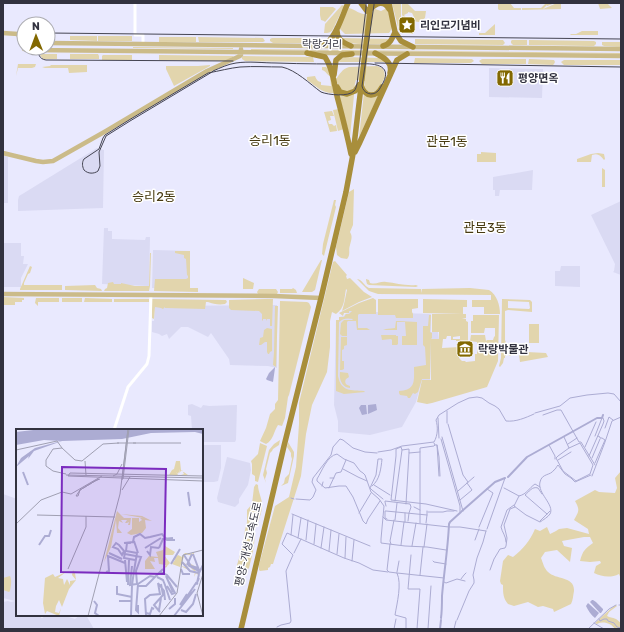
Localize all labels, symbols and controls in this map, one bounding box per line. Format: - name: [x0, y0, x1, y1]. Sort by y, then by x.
- place icon: 리인모기념비: [397, 15, 417, 35]
- north arrow: [16, 16, 56, 56]
- place label: 리인모기념비: [420, 19, 481, 32]
- text: N: [32, 20, 40, 33]
- street label: 락랑거리: [302, 38, 342, 51]
- restaurant icon: 평양면옥: [495, 68, 515, 88]
- place label: 평양면옥: [518, 72, 558, 85]
- district label: 승리1동: [249, 133, 291, 148]
- district label: 관문1동: [426, 134, 468, 149]
- district label: 승리2동: [132, 189, 176, 204]
- district label: 관문3동: [463, 220, 507, 235]
- museum icon: 락랑박물관: [455, 339, 475, 359]
- place label: 락랑박물관: [478, 343, 529, 356]
- inset map: [16, 429, 203, 616]
- street label: 평양-개성고속도로: [232, 501, 265, 588]

